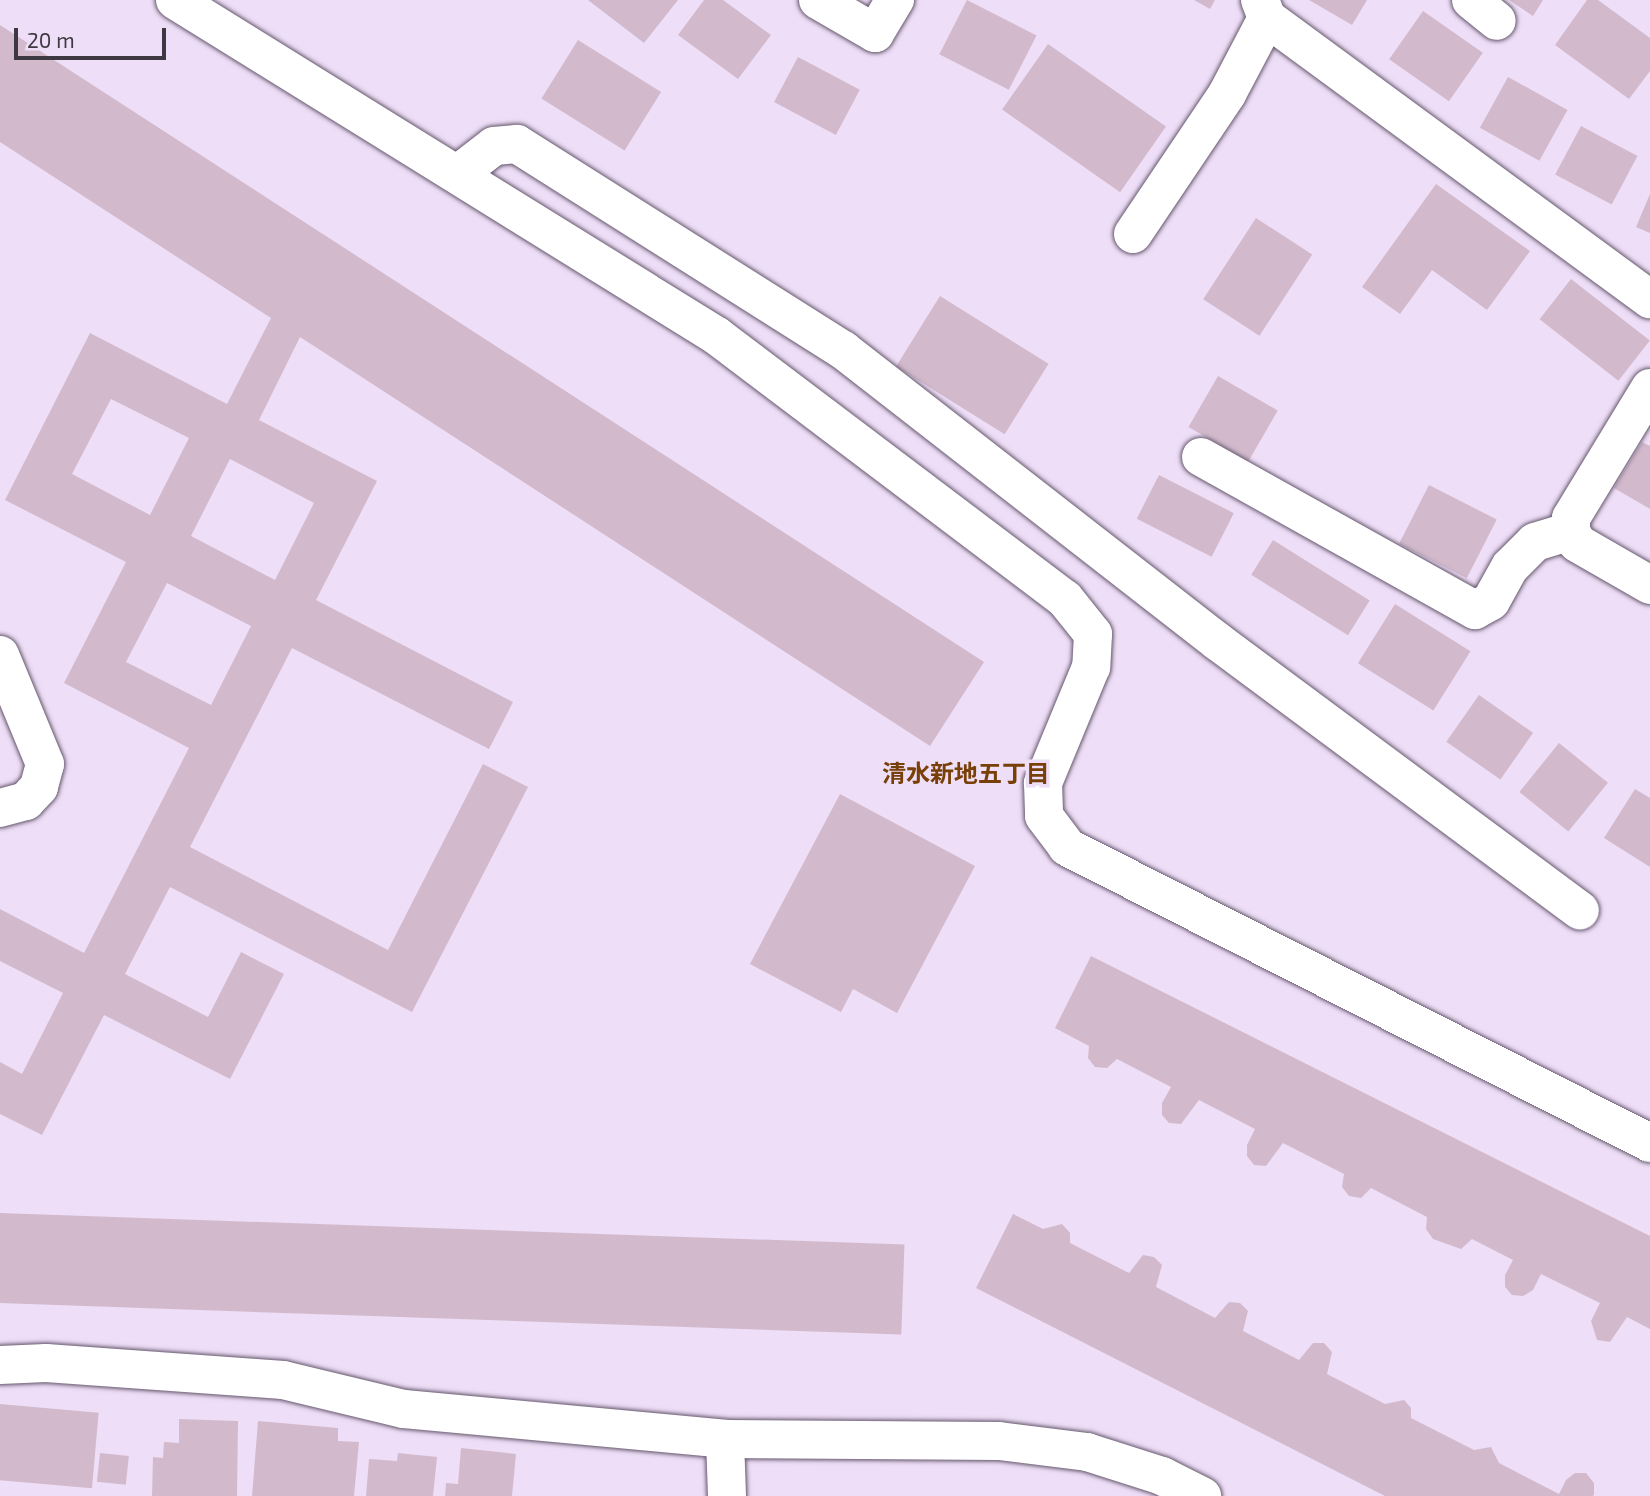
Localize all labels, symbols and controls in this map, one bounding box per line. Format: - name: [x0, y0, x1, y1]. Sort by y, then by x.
- scale bar: [18, 14, 170, 58]
- text: 20 m: [27, 27, 75, 52]
- district label: 清水新地五丁目: [882, 759, 1050, 787]

